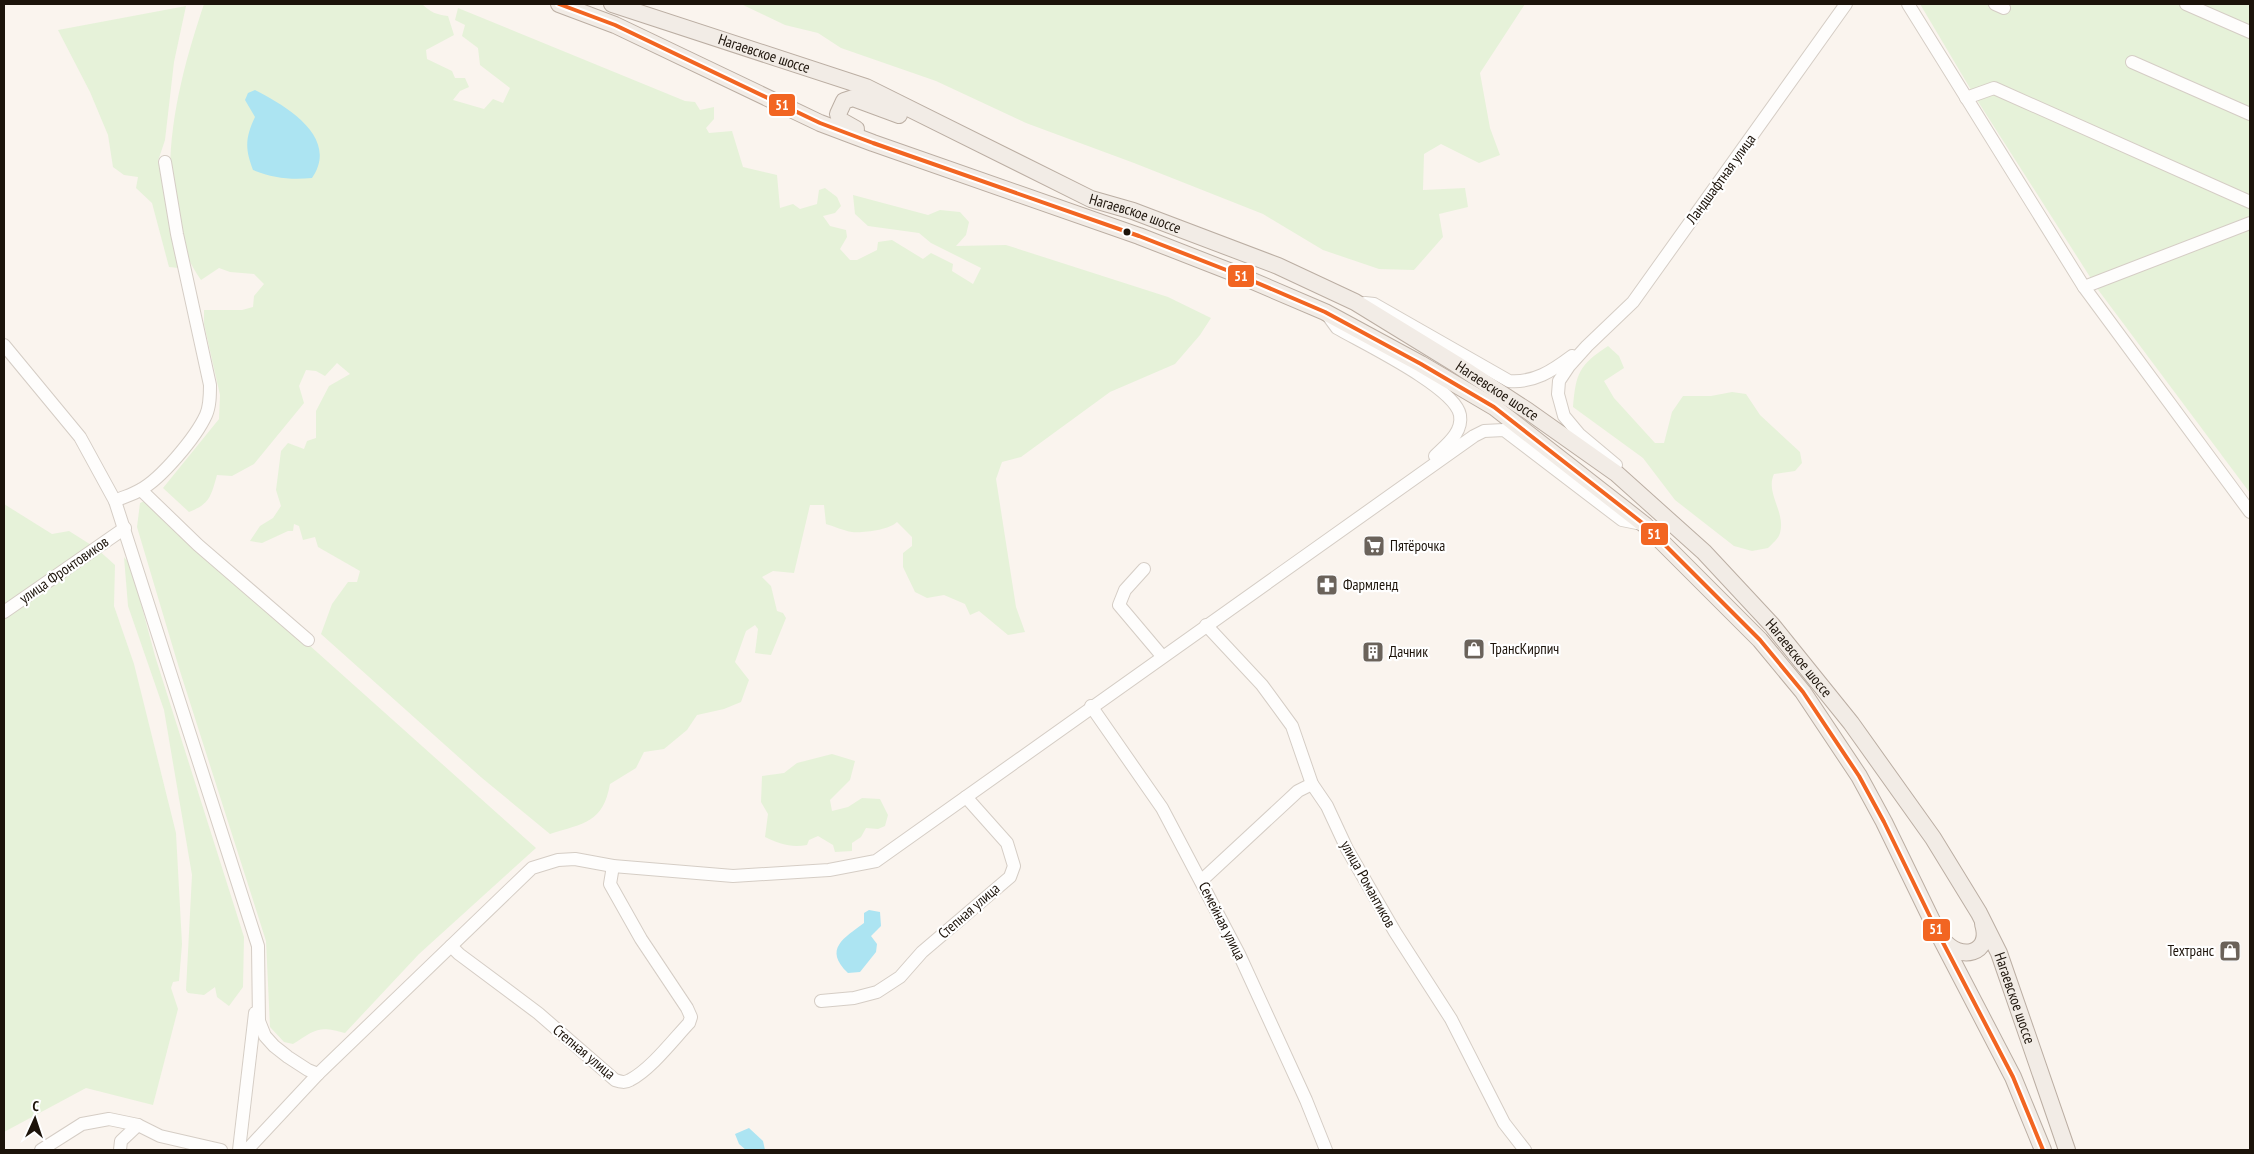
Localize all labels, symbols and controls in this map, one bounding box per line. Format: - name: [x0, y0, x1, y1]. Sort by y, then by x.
- street label: Нагаевское шоссе: [716, 29, 813, 77]
- line badge: 51: [768, 93, 796, 117]
- text: 51: [775, 96, 789, 114]
- street label: Ландшафтная улица: [1681, 130, 1760, 228]
- street label: Нагаевское шоссе: [1087, 189, 1184, 237]
- unlabelled marker: [1122, 227, 1132, 237]
- line badge: 51: [1227, 264, 1255, 288]
- text: 51: [1234, 267, 1248, 285]
- street label: Нагаевское шоссе: [1452, 356, 1543, 425]
- line badge: 51: [1640, 522, 1669, 546]
- text: 51: [1647, 525, 1661, 543]
- street label: улица Фронтовиков: [15, 532, 112, 607]
- supermarket icon: Пятёрочка: [1362, 534, 1386, 558]
- place label: Пятёрочка: [1390, 536, 1445, 555]
- pharmacy icon: Фармленд: [1315, 573, 1339, 597]
- place label: Фармленд: [1343, 575, 1399, 594]
- street label: Нагаевское шоссе: [1762, 614, 1836, 701]
- shop icon: ТрансКирпич: [1462, 637, 1486, 661]
- place label: ТрансКирпич: [1490, 639, 1559, 658]
- building icon: Дачник: [1361, 640, 1385, 664]
- place label: Дачник: [1389, 642, 1428, 661]
- street label: улица Романтиков: [1337, 837, 1400, 931]
- street label: Семейная улица: [1195, 878, 1250, 963]
- street label: Степная улица: [934, 879, 1003, 943]
- line badge: 51: [1922, 918, 1951, 942]
- text: 51: [1929, 920, 1943, 938]
- shop icon: Техтранс: [2218, 939, 2242, 963]
- place label: Техтранс: [2168, 941, 2215, 960]
- street label: Нагаевское шоссе: [1990, 950, 2040, 1046]
- street label: Степная улица: [549, 1020, 619, 1083]
- north arrow: [10, 1094, 60, 1144]
- text: С: [32, 1097, 40, 1115]

